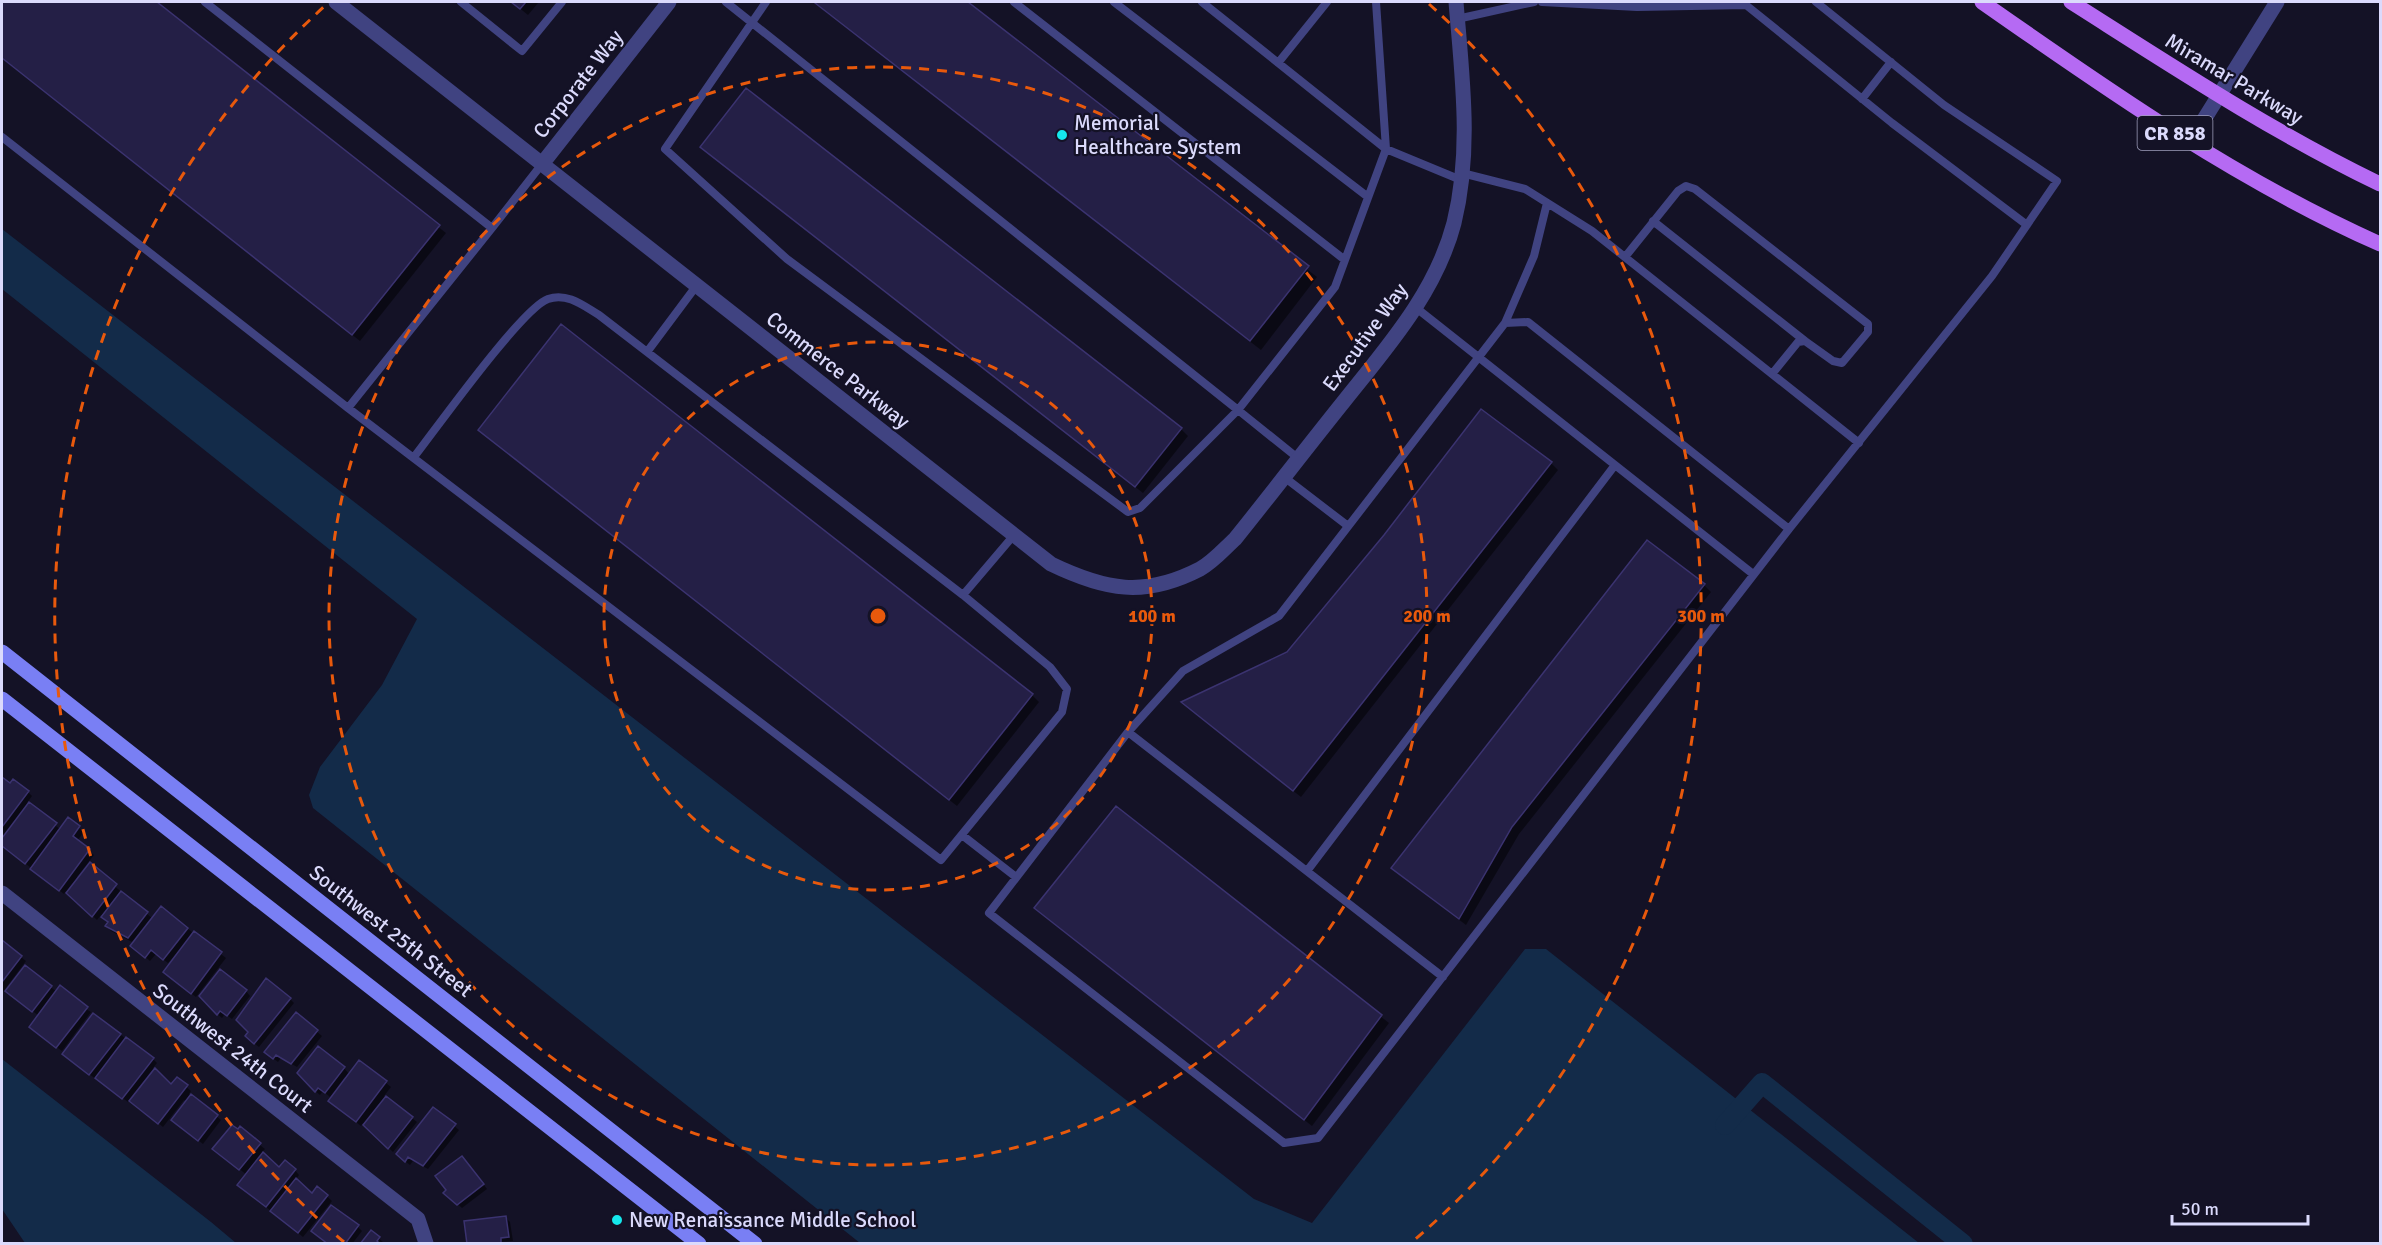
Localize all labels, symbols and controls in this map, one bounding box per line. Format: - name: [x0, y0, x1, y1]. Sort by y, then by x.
- street label: Corporate Way: [527, 24, 629, 144]
- street label: Miramar Parkway: [2160, 28, 2308, 130]
- place label: Memorial Healthcare System: [1074, 110, 1242, 160]
- road number: CR 858: [2138, 116, 2212, 150]
- marker: Memorial Healthcare System: [1055, 128, 1069, 142]
- street label: Executive Way: [1317, 278, 1413, 396]
- street label: Commerce Parkway: [761, 306, 915, 434]
- text: 100 m: [1128, 605, 1176, 627]
- text: 200 m: [1403, 605, 1451, 627]
- text: 300 m: [1677, 605, 1725, 627]
- centre of rings: [868, 606, 888, 626]
- street label: Southwest 25th Street: [304, 859, 478, 1003]
- street label: Southwest 24th Court: [148, 978, 318, 1118]
- scale bar: [2172, 1188, 2308, 1226]
- text: 50 m: [2181, 1198, 2219, 1220]
- place label: New Renaissance Middle School: [629, 1207, 916, 1233]
- marker: New Renaissance Middle School: [610, 1213, 624, 1227]

